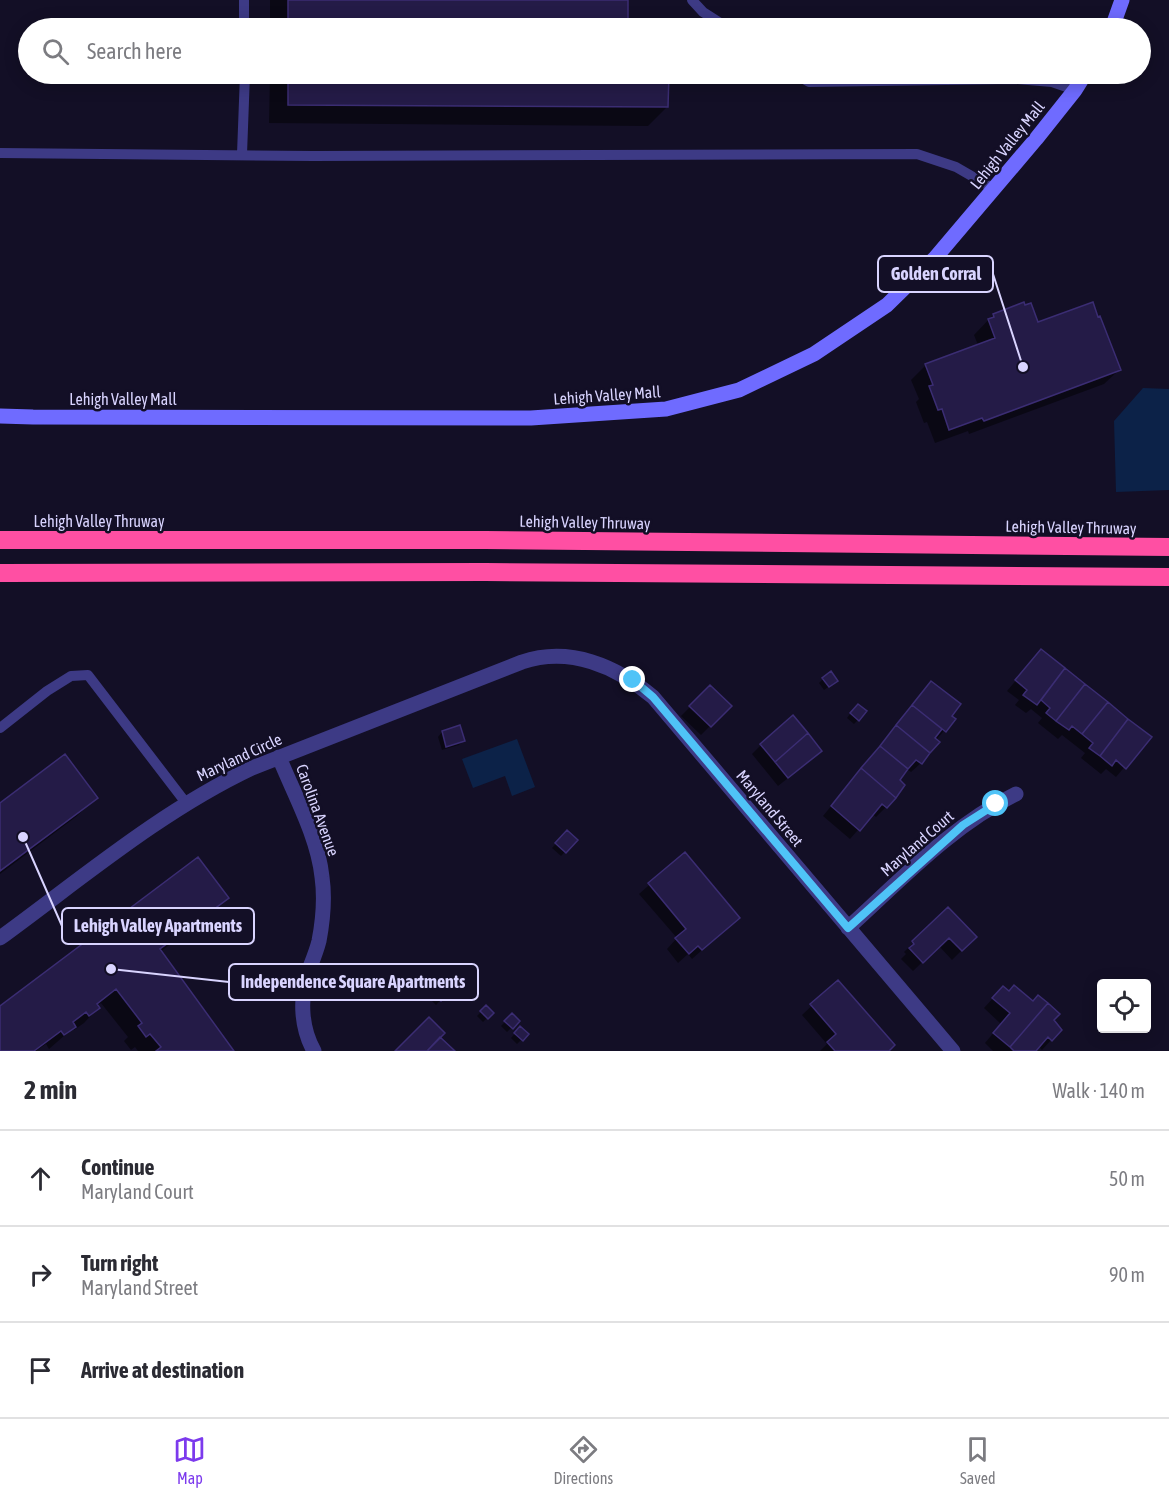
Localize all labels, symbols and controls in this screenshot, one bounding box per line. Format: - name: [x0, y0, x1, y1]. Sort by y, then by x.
- search box: [18, 18, 1151, 84]
- icon: search: [39, 35, 72, 68]
- text: Search here: [87, 38, 182, 64]
- street label: Lehigh Valley Mall: [966, 97, 1049, 193]
- callout: Golden Corral: [878, 256, 993, 292]
- text: Golden Corral: [891, 263, 981, 284]
- street label: Lehigh Valley Mall: [553, 382, 662, 409]
- street label: Lehigh Valley Mall: [69, 390, 177, 409]
- street label: Lehigh Valley Thruway: [33, 512, 165, 531]
- street label: Lehigh Valley Thruway: [519, 512, 651, 533]
- street label: Lehigh Valley Thruway: [1005, 517, 1137, 538]
- route end: [619, 666, 645, 692]
- street label: Maryland Circle: [194, 729, 285, 785]
- street label: Carolina Avenue: [293, 762, 343, 858]
- street label: Maryland Street: [732, 766, 807, 851]
- route start: [982, 790, 1008, 816]
- street label: Maryland Court: [877, 806, 958, 880]
- callout: Lehigh Valley Apartments: [62, 908, 254, 944]
- text: Lehigh Valley Apartments: [74, 915, 243, 936]
- callout: Independence Square Apartments: [229, 964, 478, 1000]
- text: Independence Square Apartments: [241, 971, 466, 992]
- map controls: [1097, 979, 1151, 1033]
- button: locate: [1097, 979, 1151, 1033]
- text: 2 min: [24, 1075, 77, 1105]
- text: Walk · 140 m: [1053, 1079, 1145, 1102]
- text: Continue: [81, 1154, 155, 1180]
- icon: ahead: [24, 1162, 57, 1195]
- text: 50 m: [1109, 1167, 1145, 1190]
- text: Maryland Court: [81, 1180, 194, 1203]
- text: Turn right: [81, 1250, 158, 1276]
- icon: right: [24, 1258, 57, 1291]
- text: 90 m: [1109, 1263, 1145, 1286]
- text: Maryland Street: [81, 1276, 198, 1299]
- icon: arrive: [24, 1354, 57, 1387]
- text: Arrive at destination: [81, 1357, 244, 1383]
- tab: Map: [173, 1433, 206, 1487]
- tab: Directions: [553, 1433, 613, 1487]
- tab: Saved: [960, 1433, 995, 1487]

